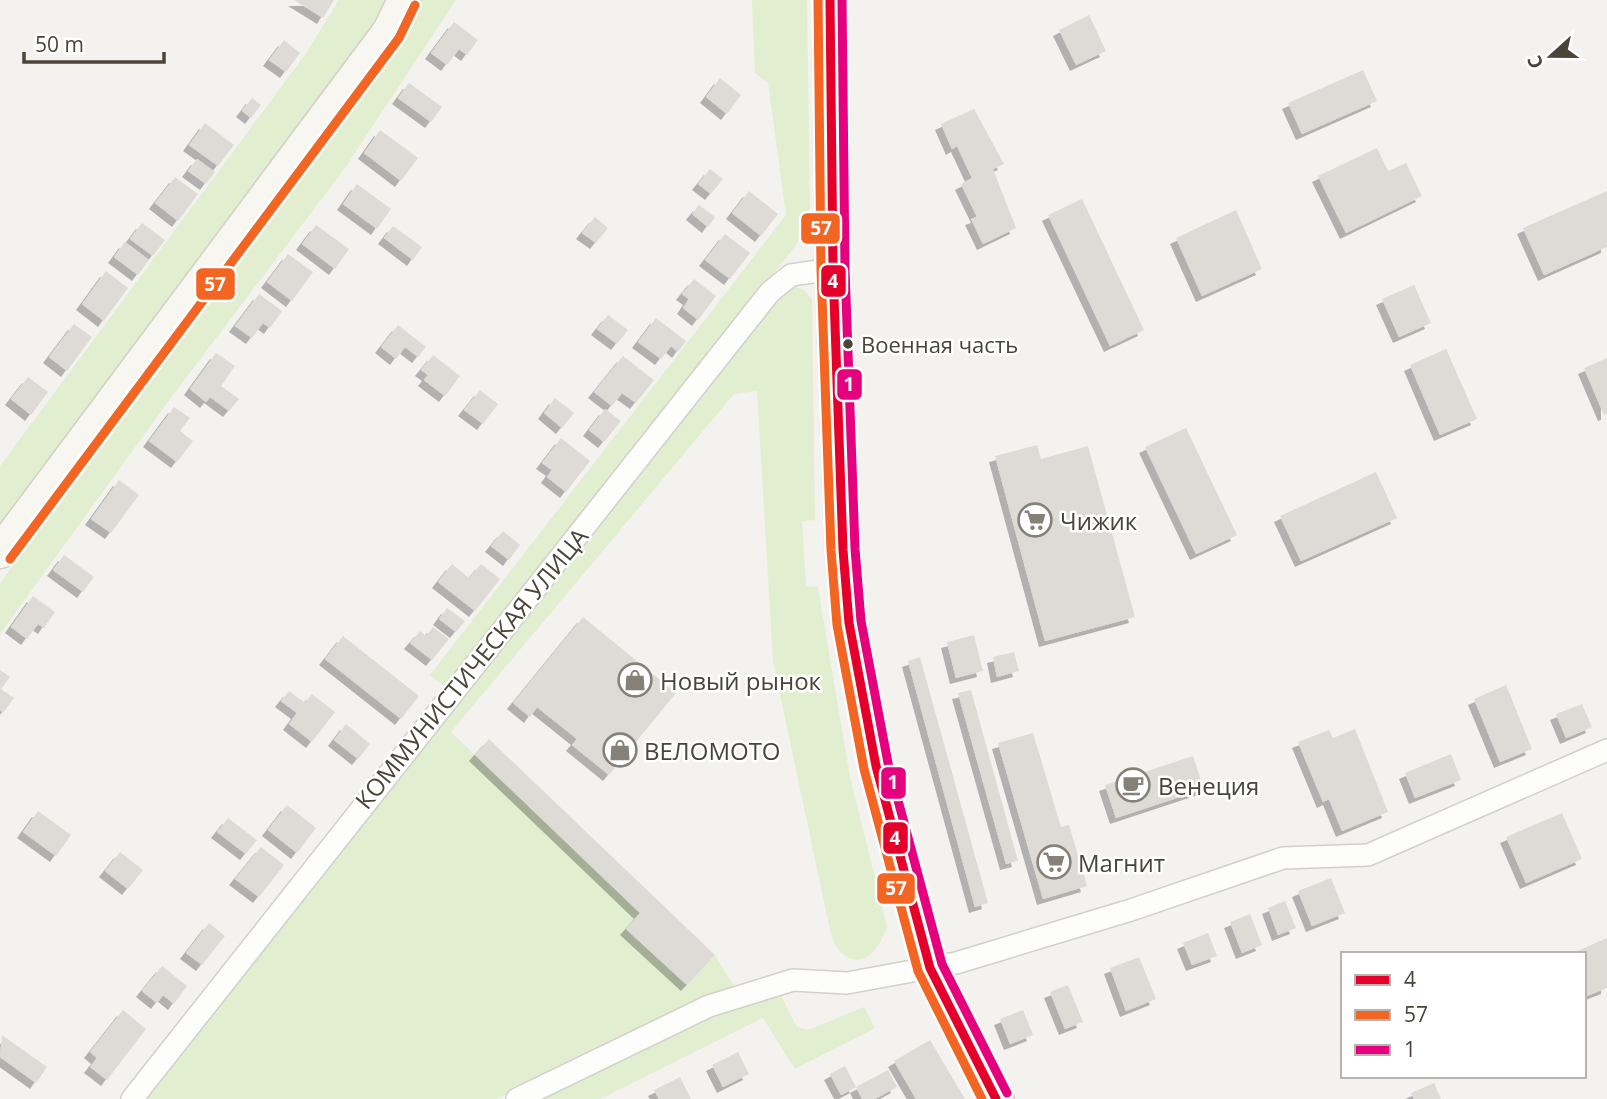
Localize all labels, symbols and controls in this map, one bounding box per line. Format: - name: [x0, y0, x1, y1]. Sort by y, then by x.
- scale bar: [24, 21, 164, 65]
- north arrow: [1516, 21, 1586, 91]
- text: 50 m: [35, 30, 84, 58]
- text: С: [1521, 52, 1549, 72]
- line badge: 57: [800, 212, 841, 245]
- text: 57: [810, 215, 832, 241]
- line badge: 4: [820, 264, 847, 298]
- line badge: 57: [195, 267, 236, 301]
- text: 4: [828, 268, 839, 294]
- text: 57: [204, 271, 226, 297]
- place label: Военная часть: [861, 329, 1018, 359]
- marker: Военная часть: [841, 337, 855, 351]
- line badge: 1: [836, 368, 863, 401]
- text: 1: [844, 371, 854, 397]
- supermarket icon: Чижик: [1016, 501, 1054, 539]
- place label: Чижик: [1060, 504, 1138, 537]
- street label: КОММУНИСТИЧЕСКАЯ УЛИЦА: [347, 520, 595, 816]
- shop icon: Новый рынок: [616, 661, 654, 699]
- place label: Новый рынок: [660, 664, 822, 697]
- shop icon: ВЕЛОМОТО: [601, 731, 639, 769]
- place label: ВЕЛОМОТО: [644, 734, 781, 767]
- line badge: 1: [880, 766, 907, 800]
- cafe icon: Венеция: [1114, 766, 1152, 804]
- text: 1: [888, 769, 898, 795]
- place label: Венеция: [1158, 769, 1259, 802]
- line badge: 4: [882, 821, 909, 855]
- text: 4: [890, 825, 901, 851]
- supermarket icon: Магнит: [1035, 843, 1073, 881]
- place label: Магнит: [1078, 846, 1165, 879]
- line badge: 57: [876, 872, 916, 905]
- text: 57: [885, 875, 907, 901]
- legend: [1341, 952, 1586, 1078]
- text: 4: [1404, 965, 1416, 993]
- text: 57: [1404, 1000, 1428, 1028]
- text: 1: [1404, 1035, 1416, 1063]

